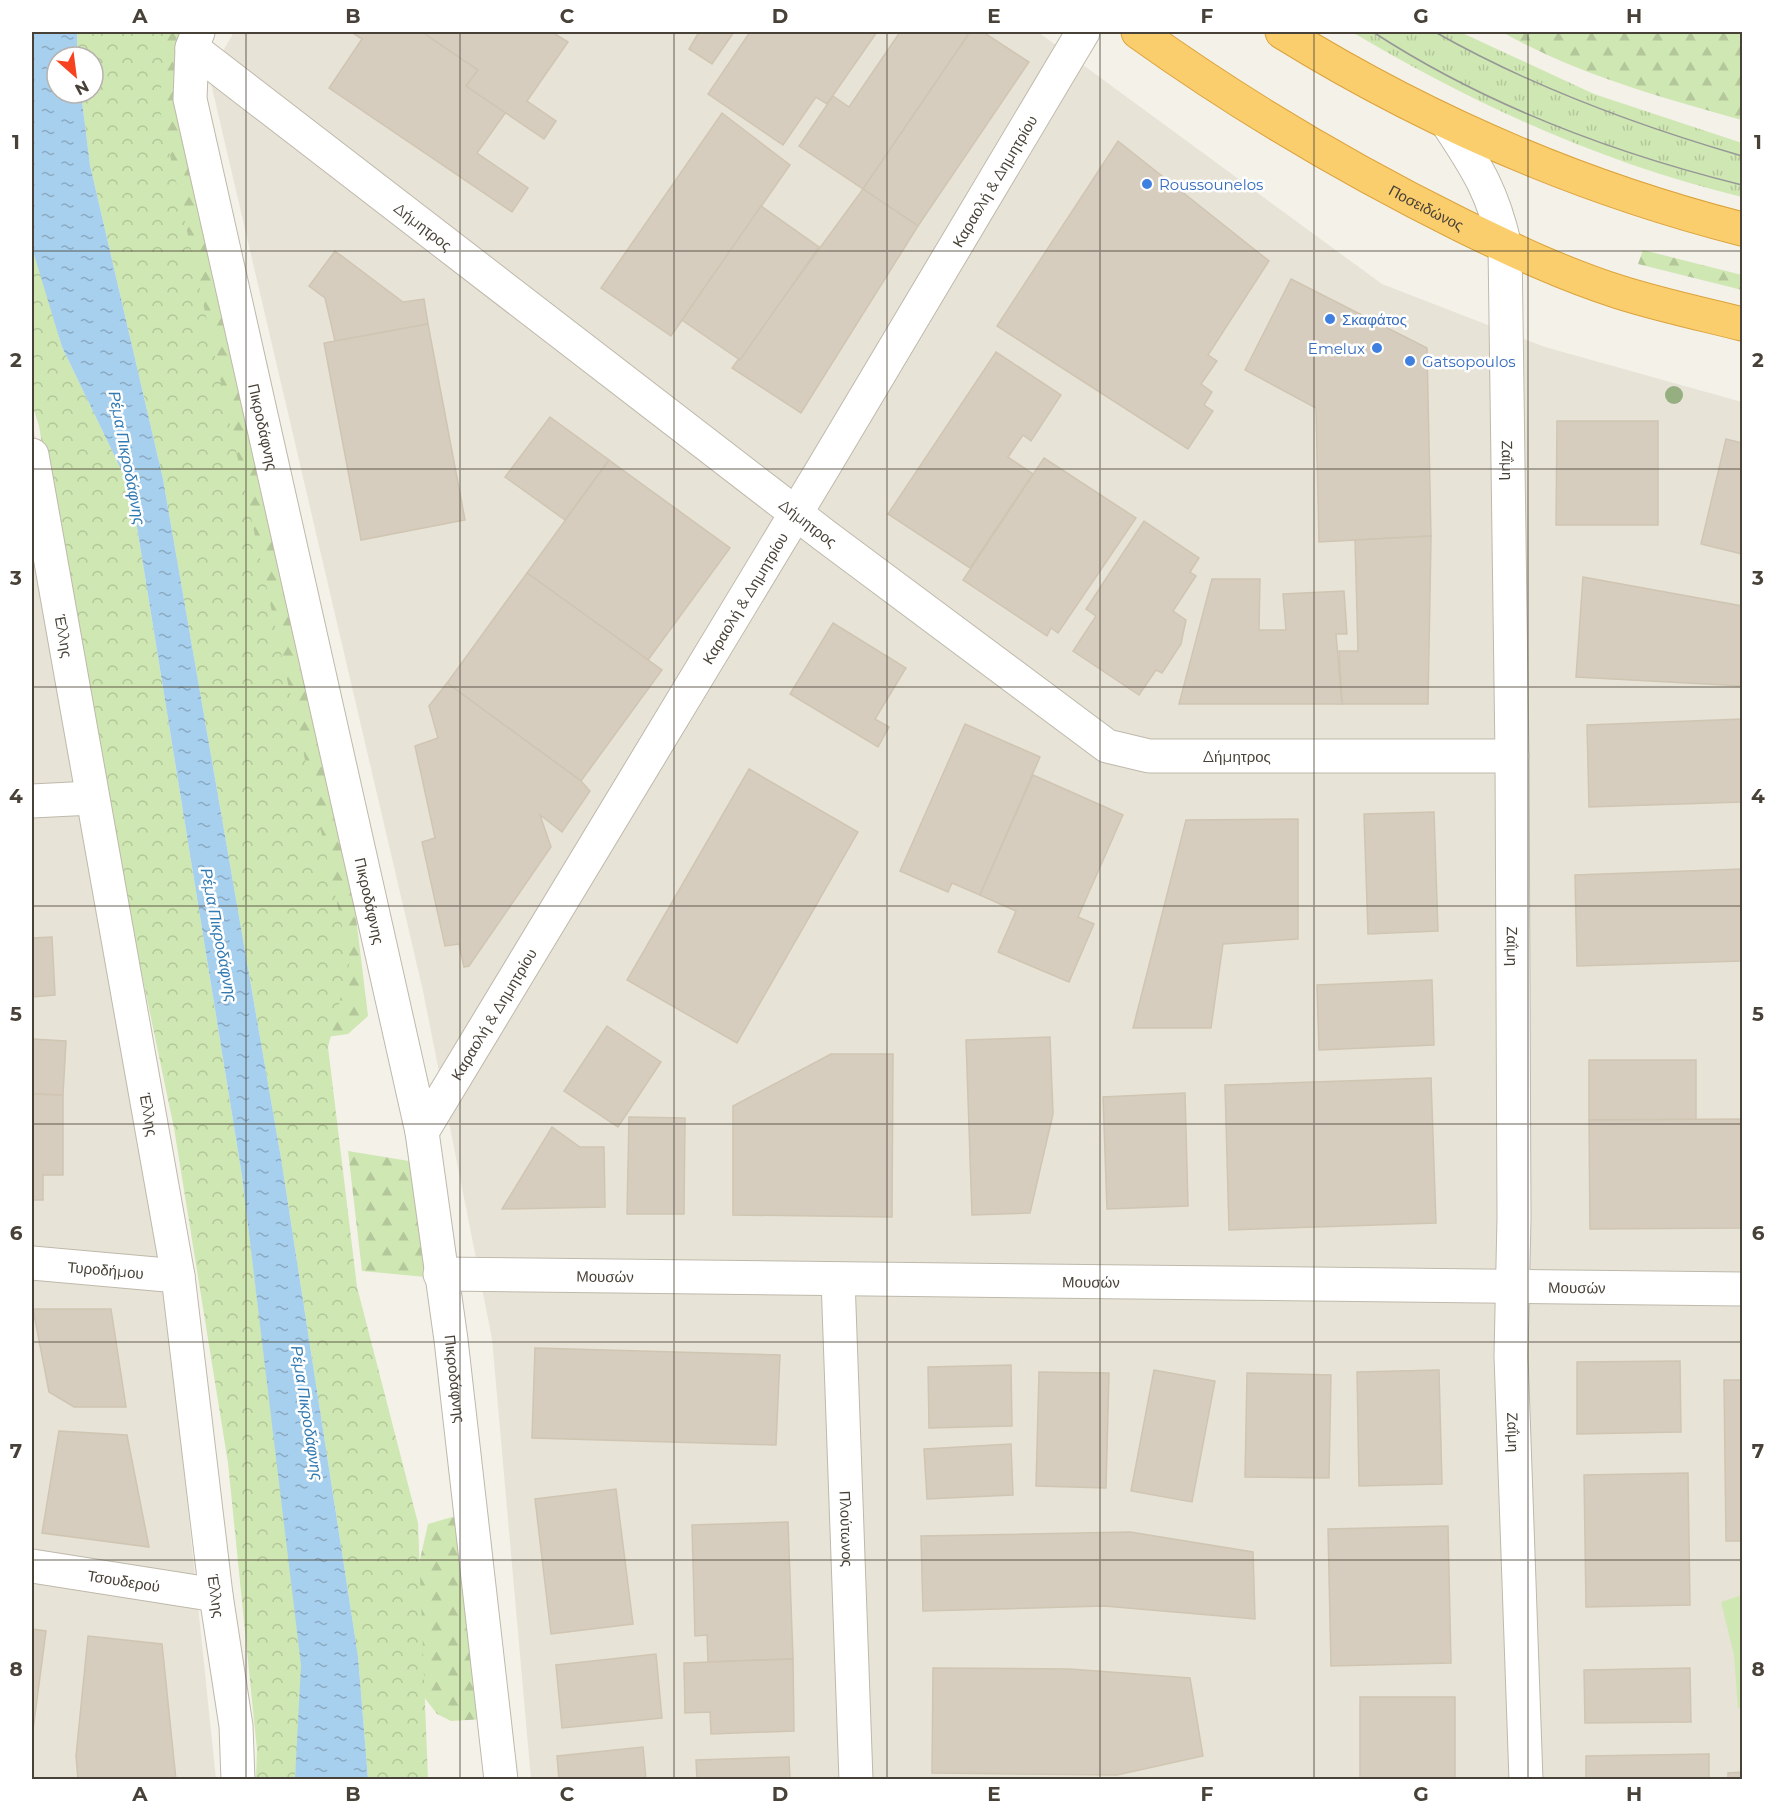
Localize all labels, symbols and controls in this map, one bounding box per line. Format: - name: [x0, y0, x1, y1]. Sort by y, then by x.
- text: A: [131, 4, 148, 28]
- text: B: [345, 4, 361, 28]
- text: C: [560, 4, 575, 28]
- text: D: [772, 4, 788, 28]
- text: E: [987, 4, 1001, 28]
- text: F: [1201, 4, 1214, 28]
- text: G: [1413, 4, 1429, 28]
- text: H: [1626, 4, 1642, 28]
- north arrow: [45, 45, 105, 105]
- text: N: [72, 76, 92, 99]
- street label: Καραολή & Δημητρίου: [948, 111, 1041, 250]
- text: 1: [12, 130, 20, 154]
- text: 1: [1754, 130, 1762, 154]
- place label: Roussounelos: [1159, 175, 1263, 194]
- marker: Roussounelos: [1140, 177, 1154, 191]
- street label: Ποσειδώνος: [1386, 180, 1467, 234]
- street label: Δήμητρος: [391, 198, 456, 254]
- place label: Σκαφάτος: [1342, 310, 1407, 329]
- marker: Σκαφάτος: [1323, 312, 1337, 326]
- place label: Emelux: [1308, 339, 1365, 358]
- marker: Emelux: [1370, 341, 1384, 355]
- text: 2: [10, 348, 22, 372]
- text: 2: [1752, 348, 1764, 372]
- place label: Gatsopoulos: [1422, 352, 1516, 371]
- marker: Gatsopoulos: [1403, 354, 1417, 368]
- street label: Πικροδάφνης: [245, 381, 283, 472]
- water label: Ρέμα Πικροδάφνης: [105, 389, 149, 527]
- street label: Ζαΐμη: [1498, 440, 1518, 480]
- street label: Δήμητρος: [776, 495, 841, 551]
- street label: Καραολή & Δημητρίου: [698, 529, 792, 667]
- text: 3: [9, 566, 22, 590]
- text: 3: [1751, 566, 1764, 590]
- street label: Έλλης: [51, 612, 77, 659]
- street label: Δήμητρος: [1203, 747, 1271, 766]
- text: 4: [9, 784, 23, 808]
- text: 4: [1751, 784, 1765, 808]
- street label: Πικροδάφνης: [351, 856, 389, 946]
- water label: Ρέμα Πικροδάφνης: [197, 866, 241, 1004]
- street label: Ζαΐμη: [1503, 926, 1522, 966]
- street label: Καραολή & Δημητρίου: [446, 945, 540, 1083]
- text: 5: [10, 1002, 22, 1026]
- text: 5: [1752, 1002, 1764, 1026]
- street label: Έλλης: [136, 1091, 162, 1138]
- text: 6: [10, 1221, 23, 1245]
- text: 6: [1752, 1221, 1765, 1245]
- street label: Τυροδήμου: [67, 1257, 145, 1282]
- street label: Μουσών: [576, 1266, 634, 1286]
- street label: Μουσών: [1062, 1272, 1120, 1291]
- street label: Μουσών: [1548, 1277, 1606, 1297]
- street label: Πικροδάφνης: [441, 1334, 470, 1424]
- water label: Ρέμα Πικροδάφνης: [287, 1344, 327, 1482]
- street label: Ζαΐμη: [1503, 1412, 1524, 1452]
- text: 7: [10, 1439, 22, 1463]
- text: 7: [1752, 1439, 1764, 1463]
- street label: Πλούτωνος: [836, 1490, 858, 1567]
- street label: Τσουδερού: [86, 1565, 162, 1596]
- street label: Έλλης: [204, 1572, 229, 1619]
- text: 8: [9, 1657, 23, 1681]
- text: 8: [1751, 1657, 1765, 1681]
- text: A: [131, 1782, 148, 1806]
- text: B: [345, 1782, 361, 1806]
- text: C: [560, 1782, 575, 1806]
- text: D: [772, 1782, 788, 1806]
- text: E: [987, 1782, 1001, 1806]
- text: F: [1201, 1782, 1214, 1806]
- text: G: [1413, 1782, 1429, 1806]
- text: H: [1626, 1782, 1642, 1806]

